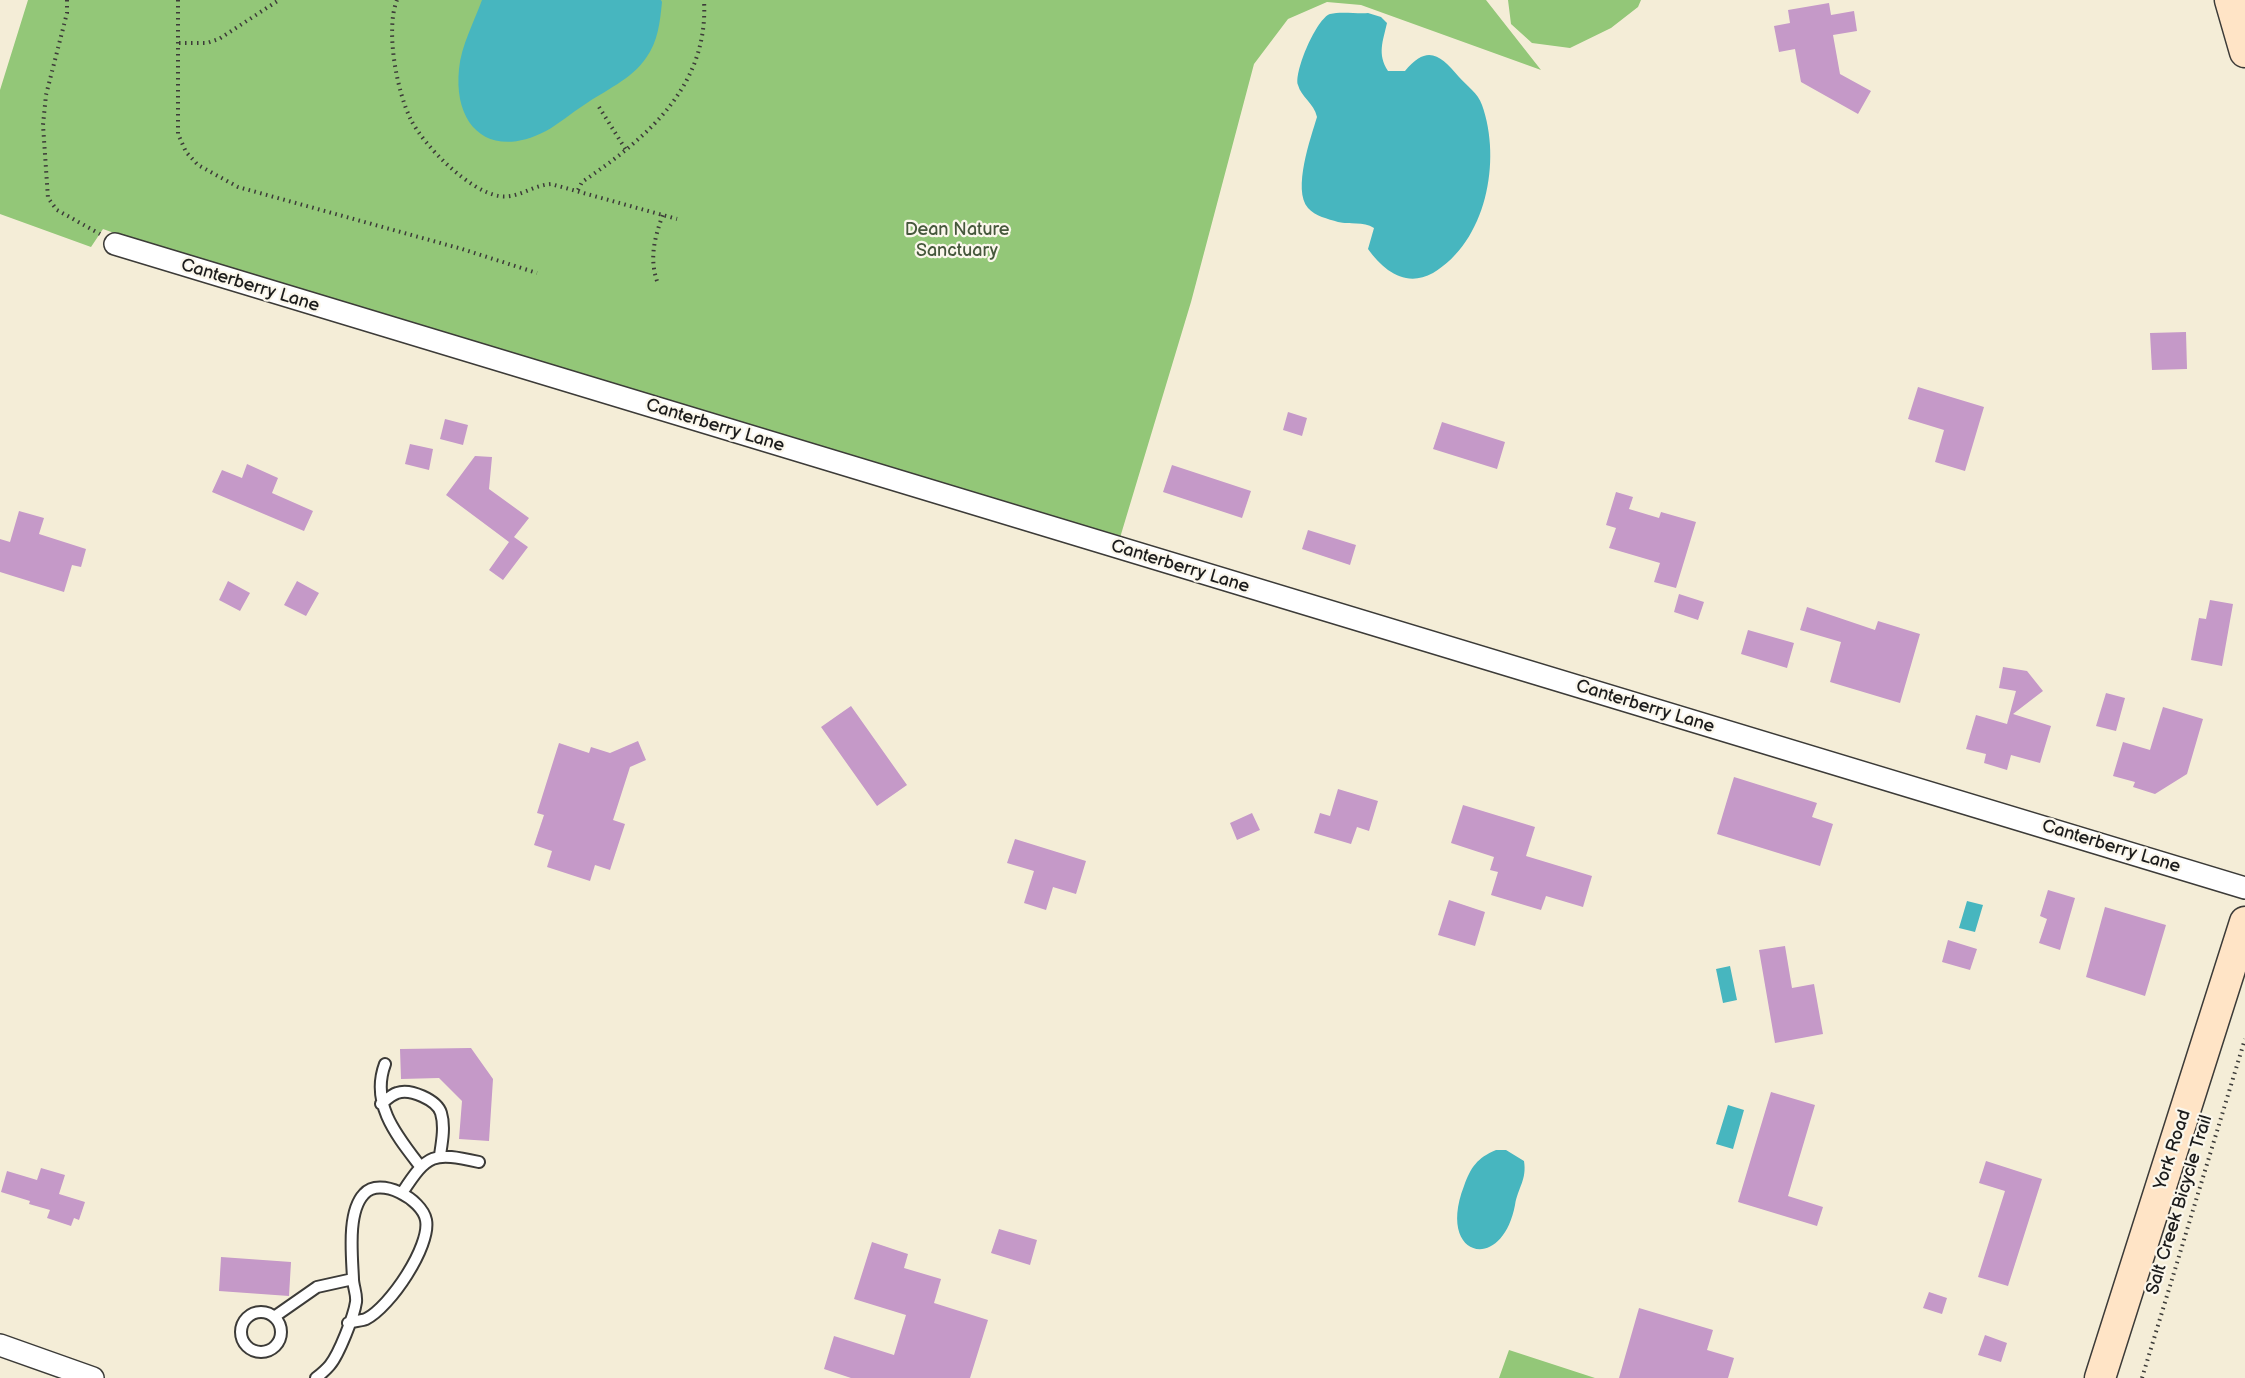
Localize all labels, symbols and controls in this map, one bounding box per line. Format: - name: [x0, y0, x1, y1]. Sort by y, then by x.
- park label: Dean Nature Sanctuary: [905, 219, 1009, 262]
- street label: Canterberry Lane: [178, 255, 322, 317]
- street label: Canterberry Lane: [643, 395, 787, 457]
- street label: Canterberry Lane: [1108, 536, 1252, 598]
- street label: Canterberry Lane: [1573, 676, 1717, 738]
- street label: Canterberry Lane: [2039, 816, 2183, 878]
- street label: York Road: [2150, 1107, 2196, 1193]
- street label: Salt Creek Bicycle Trail: [2142, 1113, 2218, 1297]

